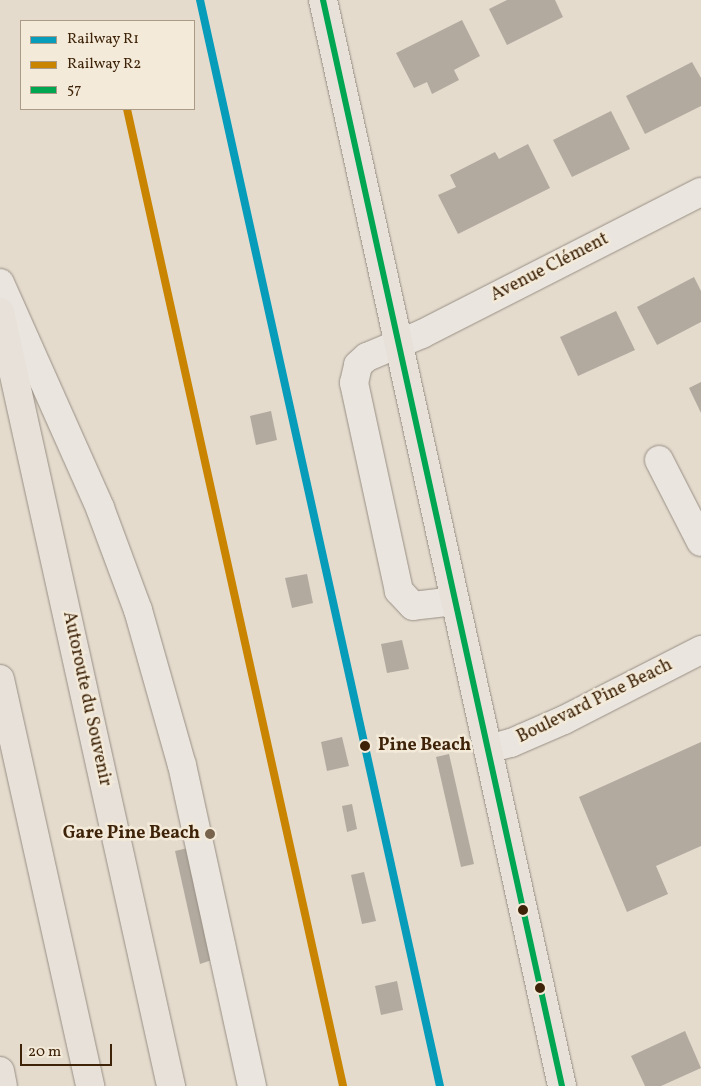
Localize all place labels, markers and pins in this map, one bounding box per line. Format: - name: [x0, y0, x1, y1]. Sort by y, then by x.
- place label: Pine Beach: [378, 735, 471, 757]
- marker: Pine Beach: [356, 737, 374, 755]
- place label: Gare Pine Beach: [63, 823, 200, 845]
- marker: Gare Pine Beach: [204, 828, 216, 840]
- unlabelled marker: [518, 905, 528, 915]
- unlabelled marker: [535, 983, 545, 993]

